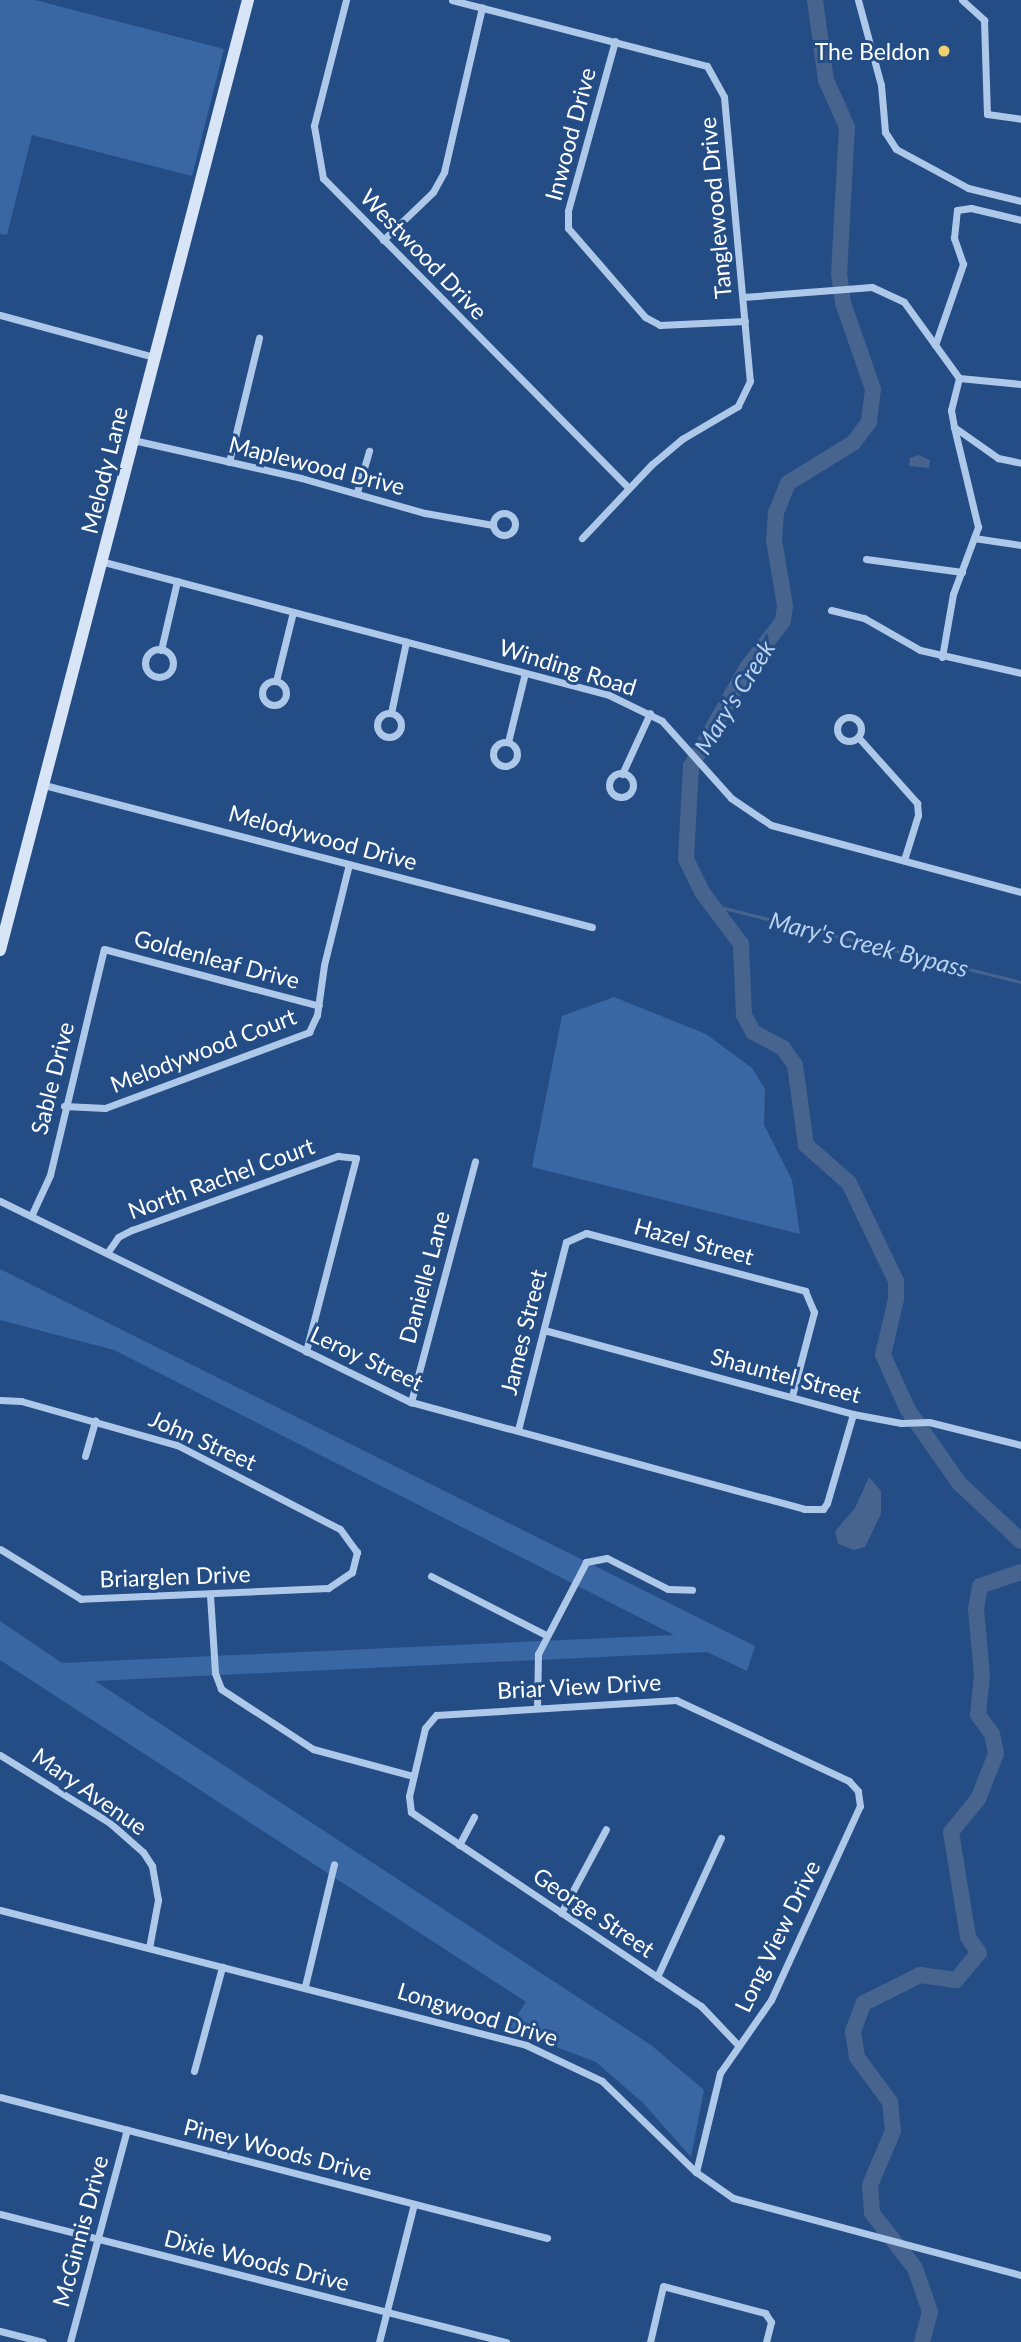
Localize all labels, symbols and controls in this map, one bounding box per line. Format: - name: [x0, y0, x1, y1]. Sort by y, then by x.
- place label: The Beldon: [815, 37, 930, 65]
- marker: The Beldon: [936, 43, 952, 59]
- street label: Inwood Drive: [539, 64, 601, 204]
- street label: Tanglewood Drive: [693, 116, 737, 300]
- street label: Westwood Drive: [355, 183, 493, 325]
- street label: Melody Lane: [75, 403, 133, 537]
- street label: Maplewood Drive: [226, 430, 408, 500]
- street label: Winding Road: [496, 633, 640, 701]
- water label: Mary's Creek: [688, 635, 780, 759]
- street label: Melodywood Drive: [226, 799, 420, 875]
- water label: Mary's Creek Bypass: [766, 905, 972, 983]
- street label: Goldenleaf Drive: [131, 924, 303, 994]
- street label: Melodywood Court: [106, 1002, 300, 1098]
- street label: Sable Drive: [25, 1019, 79, 1137]
- street label: North Rachel Court: [124, 1131, 318, 1225]
- street label: Danielle Lane: [393, 1208, 455, 1346]
- street label: Hazel Street: [631, 1212, 757, 1270]
- street label: James Street: [494, 1266, 552, 1398]
- street label: Leroy Street: [306, 1320, 428, 1396]
- street label: Shauntel Street: [708, 1342, 864, 1408]
- street label: John Street: [145, 1404, 261, 1476]
- street label: Briarglen Drive: [99, 1560, 251, 1592]
- street label: Briar View Drive: [495, 1668, 663, 1704]
- street label: Mary Avenue: [27, 1741, 153, 1841]
- street label: Long View Drive: [728, 1855, 826, 2017]
- street label: George Street: [528, 1861, 660, 1963]
- street label: Longwood Drive: [394, 1976, 562, 2052]
- street label: Piney Woods Drive: [181, 2112, 375, 2186]
- street label: McGinnis Drive: [47, 2152, 113, 2310]
- street label: Dixie Woods Drive: [162, 2224, 352, 2296]

